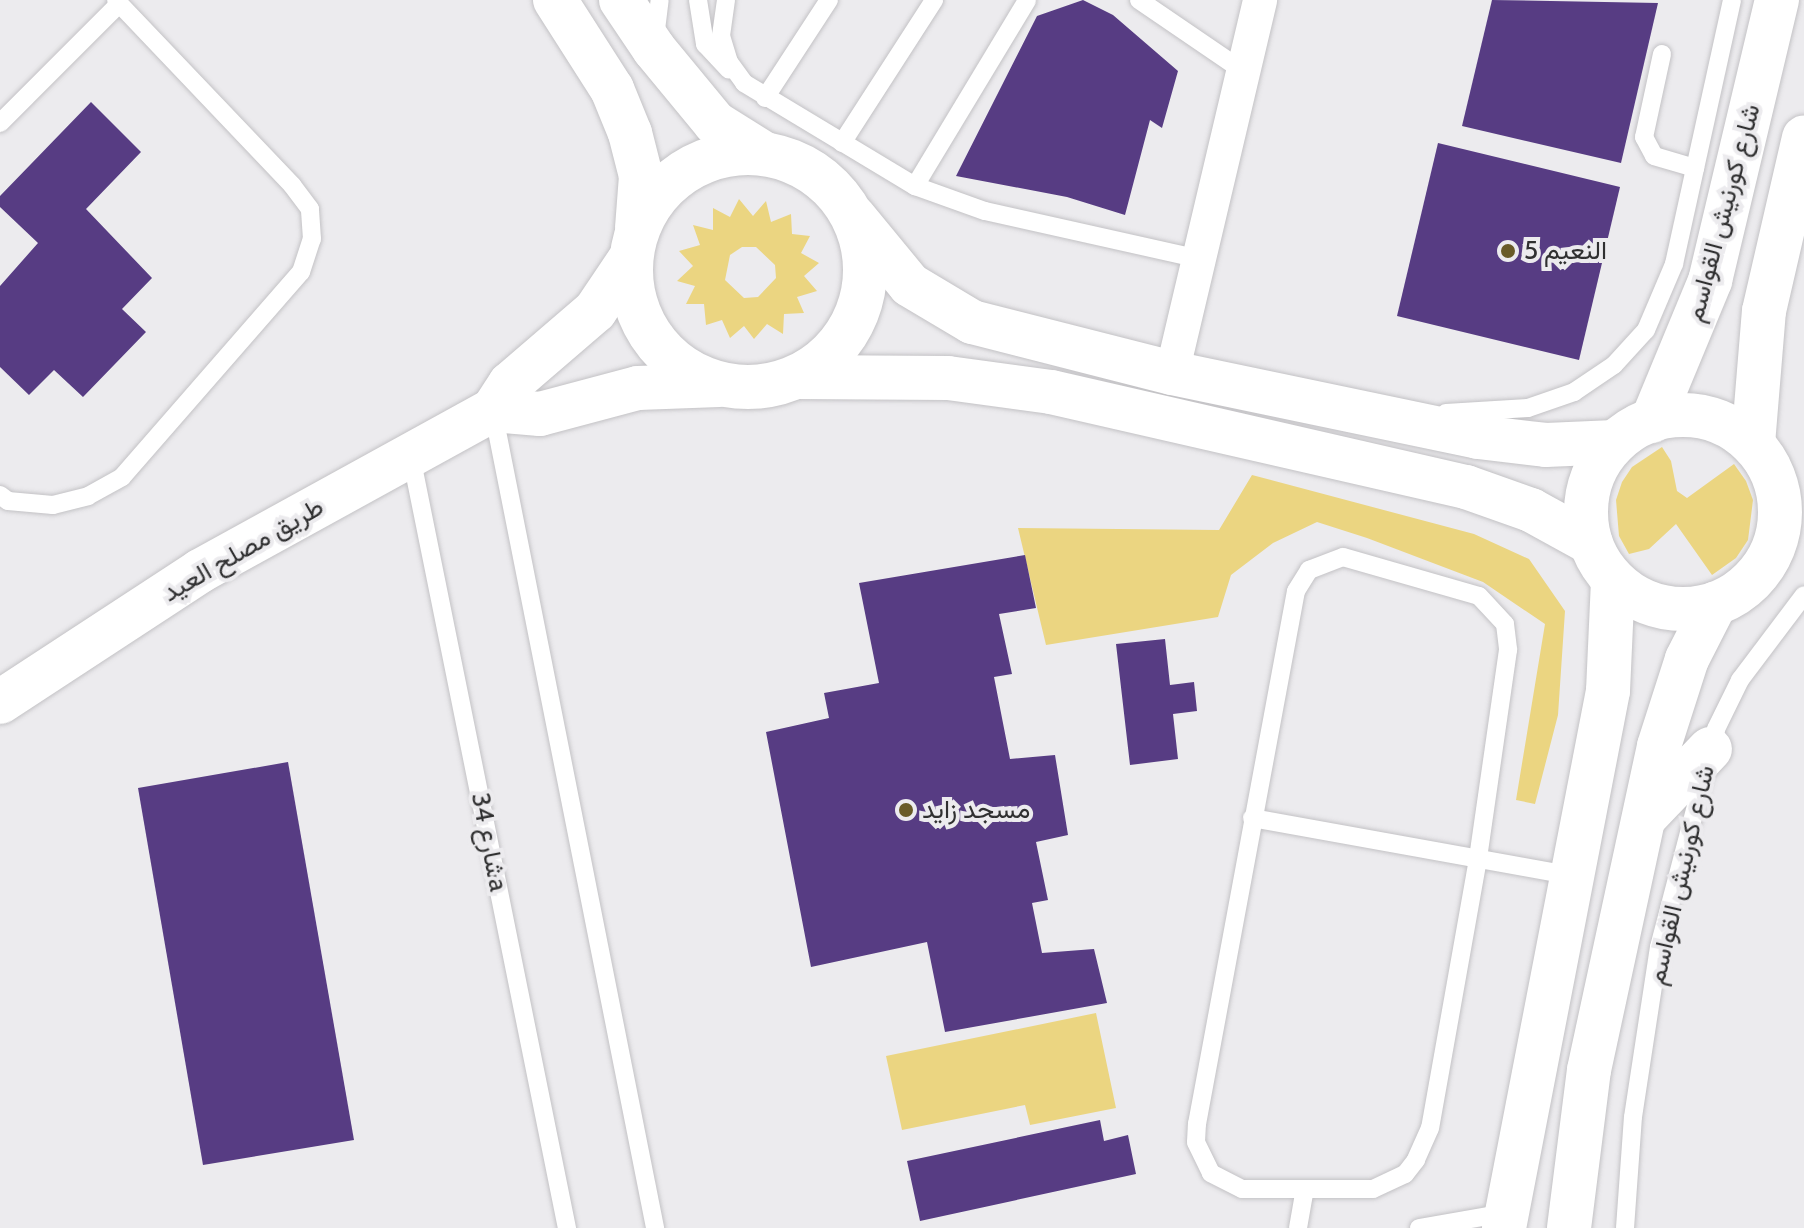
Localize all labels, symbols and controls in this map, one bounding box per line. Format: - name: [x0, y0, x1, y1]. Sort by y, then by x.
- street label: شارع كورنيش القواسم: [1679, 101, 1767, 325]
- place label: النعيم 5: [1524, 235, 1607, 267]
- marker: النعيم 5: [1499, 242, 1517, 260]
- street label: طريق مصلح العيد: [157, 491, 329, 609]
- street label: شارع كورنيش القواسم: [1641, 762, 1721, 988]
- street label: شارع 34a: [464, 790, 514, 894]
- place label: مسجد زايد: [922, 794, 1030, 826]
- marker: مسجد زايد: [897, 801, 915, 819]

